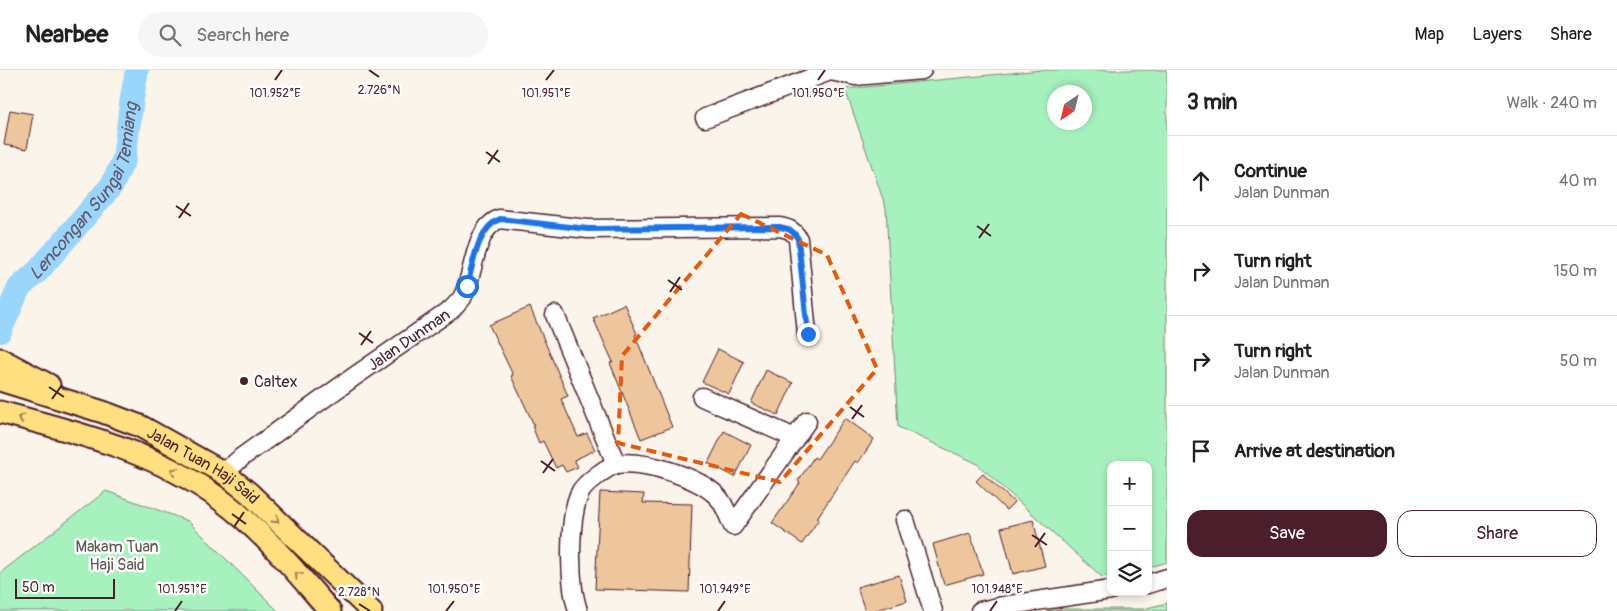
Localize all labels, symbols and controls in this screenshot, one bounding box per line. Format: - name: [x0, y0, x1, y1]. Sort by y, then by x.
- search box: [138, 12, 488, 57]
- text: Nearbee: [25, 20, 108, 49]
- icon: search: [156, 21, 184, 49]
- text: Search here: [196, 23, 289, 47]
- text: Map: [1415, 23, 1444, 46]
- text: Layers: [1472, 23, 1522, 46]
- text: Share: [1550, 23, 1592, 46]
- text: 2.726°N: [358, 83, 400, 98]
- north arrow: [1047, 85, 1092, 130]
- text: 101.952°E: [249, 86, 301, 101]
- text: 101.951°E: [521, 86, 571, 101]
- text: 101.950°E: [792, 86, 844, 101]
- text: 3 min: [1187, 89, 1237, 116]
- text: Walk · 240 m: [1506, 93, 1597, 113]
- water label: Lencongan Sungai Temiang: [25, 99, 144, 285]
- text: Continue: [1234, 159, 1307, 183]
- icon: ahead: [1187, 167, 1215, 195]
- text: 40 m: [1559, 171, 1597, 191]
- text: Jalan Dunman: [1234, 183, 1329, 203]
- text: Turn right: [1234, 249, 1312, 273]
- icon: right: [1187, 257, 1215, 285]
- text: 150 m: [1553, 261, 1597, 281]
- text: Jalan Dunman: [1234, 273, 1329, 293]
- route start: [456, 275, 479, 298]
- street label: Jalan Dunman: [364, 305, 454, 375]
- route end: [797, 323, 820, 346]
- text: Turn right: [1234, 339, 1312, 363]
- icon: right: [1187, 347, 1215, 375]
- text: 50 m: [1560, 351, 1597, 371]
- text: Jalan Dunman: [1234, 363, 1329, 383]
- place label: Caltex: [254, 372, 297, 392]
- marker: Caltex: [238, 375, 250, 387]
- one-way arrow: [17, 413, 26, 423]
- street label: Jalan Tuan Haji Said: [143, 423, 263, 509]
- icon: arrive: [1187, 437, 1215, 465]
- text: Arrive at destination: [1234, 439, 1395, 463]
- map controls: [1107, 461, 1152, 596]
- button: +: [1107, 461, 1152, 506]
- one-way arrow: [170, 467, 179, 477]
- button: −: [1107, 506, 1152, 551]
- button: Save: [1187, 510, 1387, 557]
- button: Share: [1397, 510, 1597, 557]
- one-way arrow: [270, 514, 279, 523]
- park label: Makam Tuan Haji Said: [75, 537, 159, 575]
- button: layers: [1107, 551, 1152, 596]
- one-way arrow: [295, 571, 304, 580]
- scale bar: [15, 576, 115, 599]
- text: 50 m: [22, 579, 55, 596]
- text: 101.951°E: [157, 582, 207, 597]
- text: 101.950°E: [428, 582, 480, 597]
- text: 101.949°E: [699, 582, 751, 597]
- text: 101.948°E: [972, 582, 1022, 597]
- text: 2.728°N: [338, 585, 380, 600]

